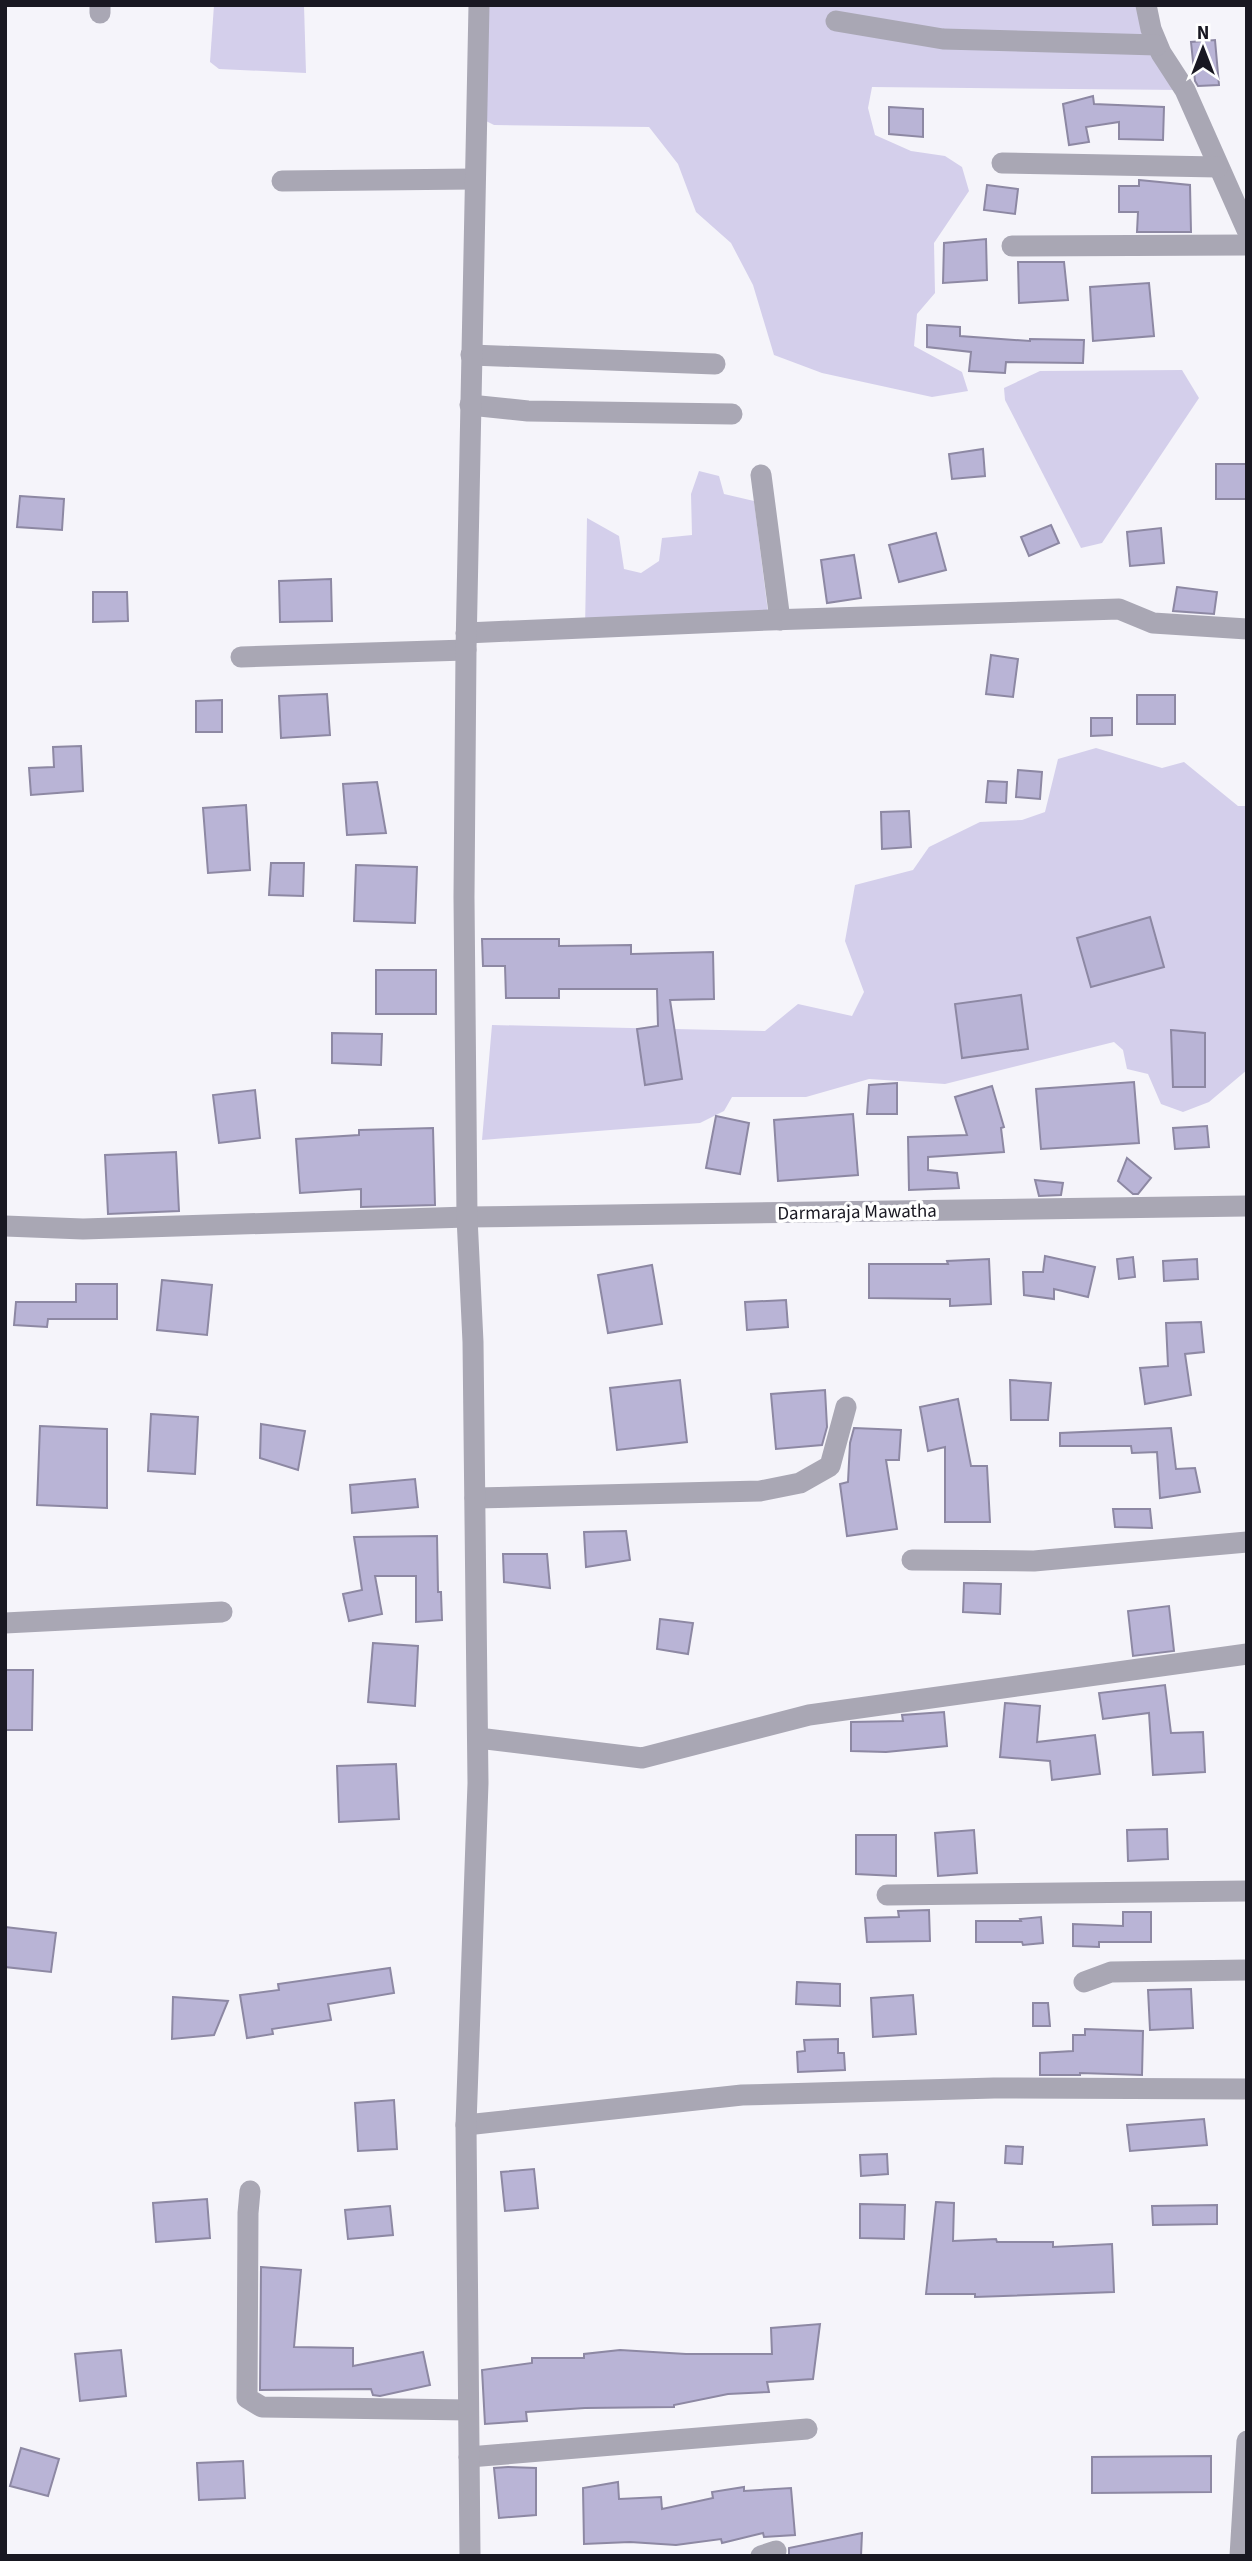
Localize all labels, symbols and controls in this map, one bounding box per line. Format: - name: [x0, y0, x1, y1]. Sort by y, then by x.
- north arrow: [1168, 14, 1238, 84]
- text: N: [1197, 20, 1209, 47]
- street label: Darmaraja Mawatha: [777, 1198, 937, 1227]

